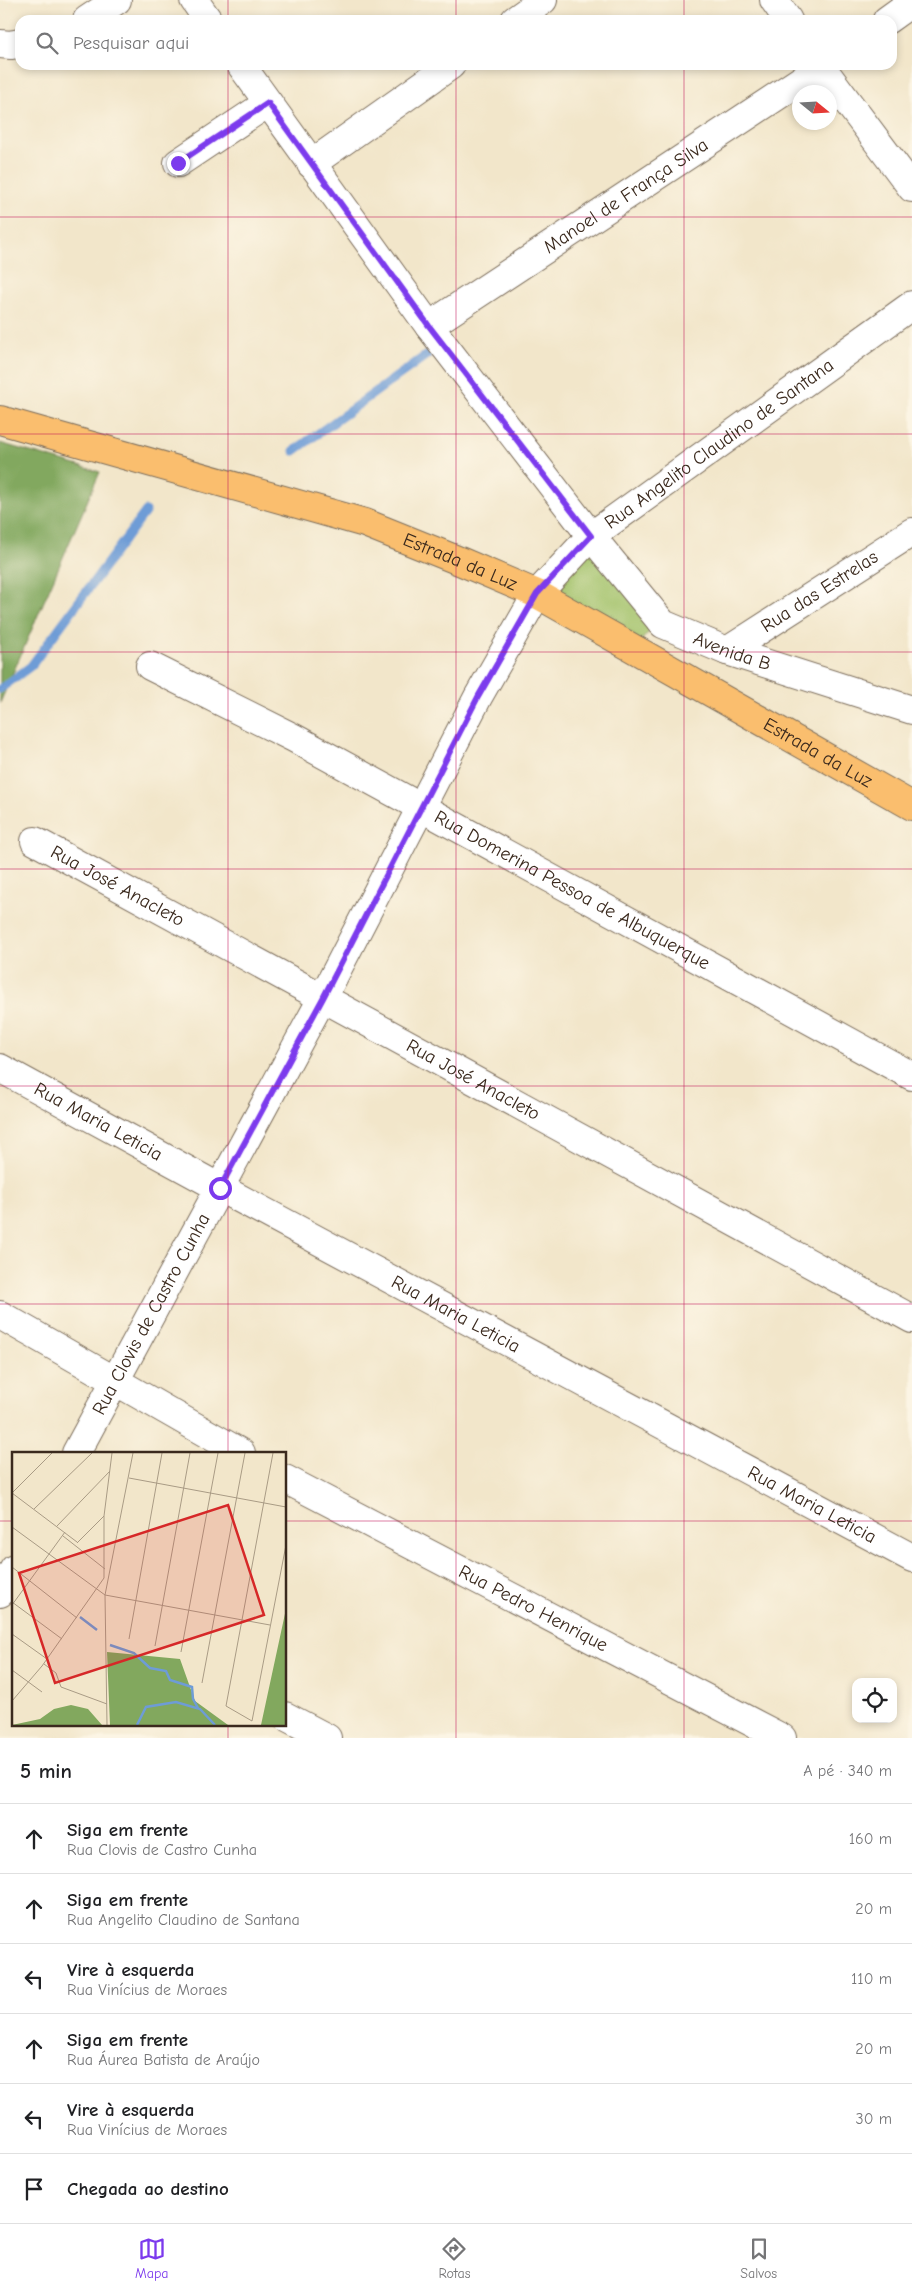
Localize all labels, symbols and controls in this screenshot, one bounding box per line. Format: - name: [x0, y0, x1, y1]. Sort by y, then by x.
- search box: [15, 15, 897, 70]
- icon: search: [33, 29, 61, 57]
- text: Pesquisar aqui: [73, 32, 189, 54]
- north arrow: [792, 85, 837, 130]
- street label: Manoel de França Silva: [540, 134, 712, 258]
- route end: [167, 152, 190, 175]
- street label: Rua Angelito Claudino de Santana: [600, 354, 838, 534]
- street label: Estrada da Luz: [400, 528, 521, 595]
- street label: Rua das Estrelas: [757, 546, 882, 637]
- street label: Avenida B: [690, 627, 774, 675]
- street label: Estrada da Luz: [760, 713, 876, 792]
- street label: Rua Domerina Pessoa de Albuquerque: [430, 806, 714, 974]
- street label: Rua José Anacleto: [47, 841, 188, 931]
- street label: Rua José Anacleto: [403, 1035, 544, 1125]
- street label: Rua Maria Leticia: [30, 1078, 166, 1165]
- route start: [209, 1177, 232, 1200]
- street label: Rua Clovis de Castro Cunha: [88, 1210, 215, 1419]
- street label: Rua Maria Leticia: [388, 1271, 524, 1357]
- inset map: [12, 1452, 286, 1726]
- street label: Rua Maria Leticia: [744, 1461, 880, 1548]
- street label: Rua Pedro Henrique: [455, 1561, 612, 1656]
- map controls: [852, 1678, 897, 1723]
- button: locate: [852, 1678, 897, 1723]
- text: 5 min: [20, 1759, 72, 1783]
- text: A pé · 340 m: [803, 1762, 892, 1780]
- text: Siga em frente: [67, 1819, 188, 1841]
- icon: ahead: [20, 1825, 48, 1853]
- text: 160 m: [849, 1830, 892, 1848]
- text: Rua Clovis de Castro Cunha: [67, 1841, 257, 1859]
- text: Siga em frente: [67, 1889, 188, 1911]
- icon: ahead: [20, 1895, 48, 1923]
- text: 20 m: [855, 1900, 892, 1918]
- text: Rua Angelito Claudino de Santana: [67, 1911, 300, 1929]
- text: Vire à esquerda: [67, 1959, 194, 1981]
- icon: left: [20, 1965, 48, 1993]
- text: 110 m: [851, 1970, 892, 1988]
- text: Rua Vinícius de Moraes: [67, 1981, 227, 1999]
- text: Siga em frente: [67, 2029, 188, 2051]
- icon: ahead: [20, 2035, 48, 2063]
- text: 20 m: [855, 2040, 892, 2058]
- text: Rua Áurea Batista de Araújo: [67, 2051, 260, 2069]
- text: Vire à esquerda: [67, 2099, 194, 2121]
- icon: left: [20, 2105, 48, 2133]
- text: 30 m: [856, 2110, 892, 2128]
- text: Rua Vinícius de Moraes: [67, 2121, 227, 2139]
- icon: arrive: [20, 2175, 48, 2203]
- text: Chegada ao destino: [67, 2178, 229, 2200]
- tab: Mapa: [135, 2235, 169, 2282]
- tab: Rotas: [438, 2235, 471, 2282]
- tab: Salvos: [740, 2235, 777, 2282]

